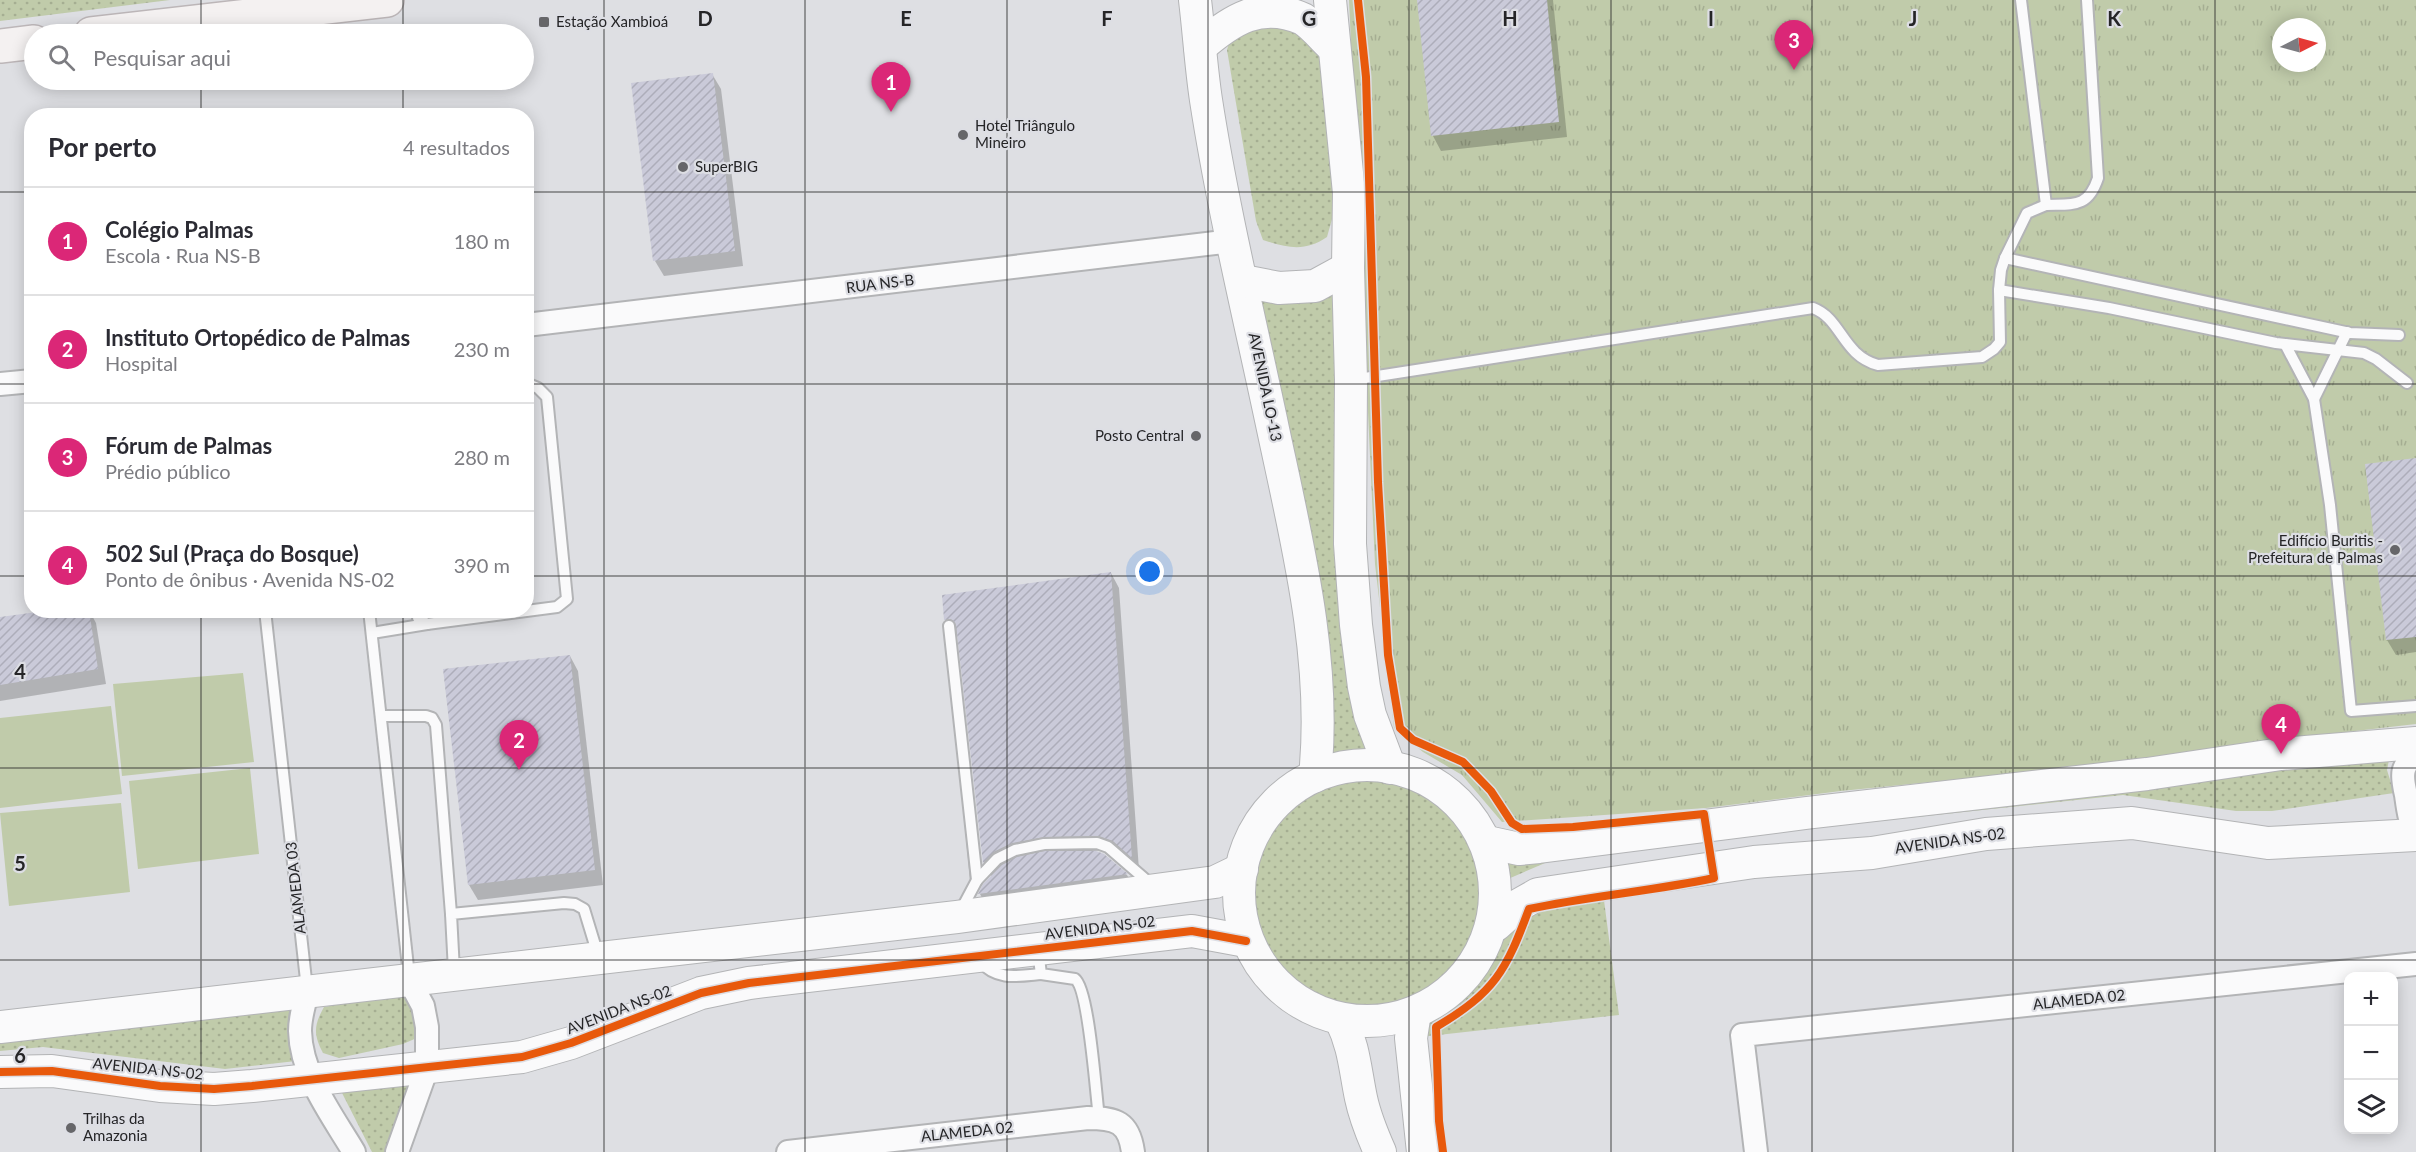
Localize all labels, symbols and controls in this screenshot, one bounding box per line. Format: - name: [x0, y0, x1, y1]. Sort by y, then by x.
- text: D: [697, 6, 713, 30]
- text: E: [900, 6, 912, 30]
- text: F: [1101, 6, 1113, 30]
- text: G: [1302, 6, 1316, 30]
- text: H: [1502, 6, 1518, 30]
- text: I: [1708, 6, 1714, 30]
- text: J: [1909, 6, 1917, 30]
- text: K: [2107, 6, 2121, 30]
- place label: Estação Xambioá: [556, 12, 668, 30]
- marker: Estação Xambioá: [537, 15, 551, 29]
- north arrow: [2272, 18, 2326, 72]
- pin: 3: [1774, 20, 1814, 70]
- search box: [24, 24, 534, 90]
- icon: search: [45, 41, 78, 74]
- text: Pesquisar aqui: [93, 44, 231, 71]
- pin: 1: [872, 63, 910, 112]
- place label: Hotel Triângulo Mineiro: [975, 116, 1075, 151]
- marker: Hotel Triângulo Mineiro: [956, 128, 970, 142]
- text: Por perto: [48, 131, 157, 163]
- text: 4 resultados: [403, 135, 510, 159]
- place label: SuperBIG: [695, 157, 758, 175]
- marker: SuperBIG: [676, 160, 690, 174]
- text: Colégio Palmas: [105, 216, 254, 243]
- text: 1: [62, 229, 73, 253]
- text: 180 m: [454, 229, 510, 253]
- text: Escola · Rua NS-B: [105, 243, 261, 267]
- street label: RUA NS-B: [845, 270, 915, 296]
- text: Instituto Ortopédico de Palmas: [105, 324, 410, 351]
- street label: AVENIDA LO-13: [1246, 331, 1286, 443]
- text: 2: [62, 337, 73, 361]
- text: 230 m: [454, 337, 510, 361]
- text: Hospital: [105, 351, 178, 375]
- place label: Posto Central: [1095, 426, 1184, 444]
- marker: Posto Central: [1189, 429, 1203, 443]
- text: Fórum de Palmas: [105, 432, 272, 459]
- text: 3: [62, 445, 73, 469]
- text: 280 m: [454, 445, 510, 469]
- text: Prédio público: [105, 459, 231, 483]
- place label: Edifício Buritis - Prefeitura de Palmas: [2248, 531, 2383, 566]
- text: 502 Sul (Praça do Bosque): [105, 540, 359, 567]
- marker: Edifício Buritis - Prefeitura de Palmas: [2388, 543, 2402, 557]
- text: 4: [62, 553, 73, 577]
- text: 390 m: [454, 553, 510, 577]
- your location: [1135, 557, 1164, 586]
- text: Ponto de ônibus · Avenida NS-02: [105, 567, 395, 591]
- text: 4: [14, 659, 26, 683]
- pin: 4: [2262, 704, 2300, 754]
- pin: 2: [500, 720, 538, 770]
- street label: AVENIDA NS-02: [1894, 823, 2006, 857]
- street label: ALAMEDA 03: [281, 841, 309, 935]
- text: 5: [14, 851, 26, 875]
- street label: AVENIDA NS-02: [1044, 911, 1156, 943]
- map controls: [2344, 972, 2398, 1134]
- button: +: [2344, 972, 2398, 1026]
- street label: AVENIDA NS-02: [564, 981, 674, 1037]
- street label: ALAMEDA 02: [2032, 985, 2126, 1013]
- button: −: [2344, 1026, 2398, 1080]
- text: 6: [14, 1043, 26, 1067]
- street label: AVENIDA NS-02: [92, 1053, 204, 1083]
- button: layers: [2344, 1080, 2398, 1134]
- place label: Trilhas da Amazonia: [83, 1109, 148, 1144]
- street label: ALAMEDA 02: [920, 1117, 1014, 1145]
- marker: Trilhas da Amazonia: [64, 1121, 78, 1135]

